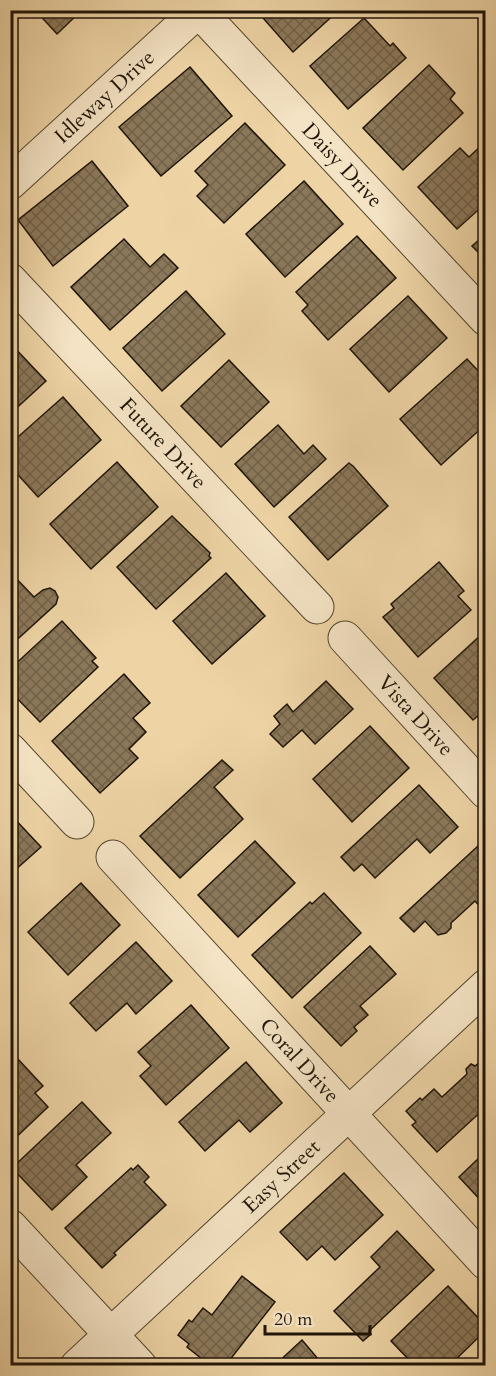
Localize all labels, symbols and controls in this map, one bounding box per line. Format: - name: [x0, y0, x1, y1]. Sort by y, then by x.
- street label: Idleway Drive: [48, 43, 161, 150]
- street label: Daisy Drive: [296, 116, 390, 214]
- street label: Future Drive: [113, 391, 213, 495]
- street label: Vista Drive: [371, 669, 461, 762]
- street label: Coral Drive: [253, 1011, 346, 1109]
- street label: Easy Street: [236, 1132, 327, 1220]
- scale bar: [265, 1298, 370, 1336]
- text: 20 m: [274, 1307, 313, 1332]

